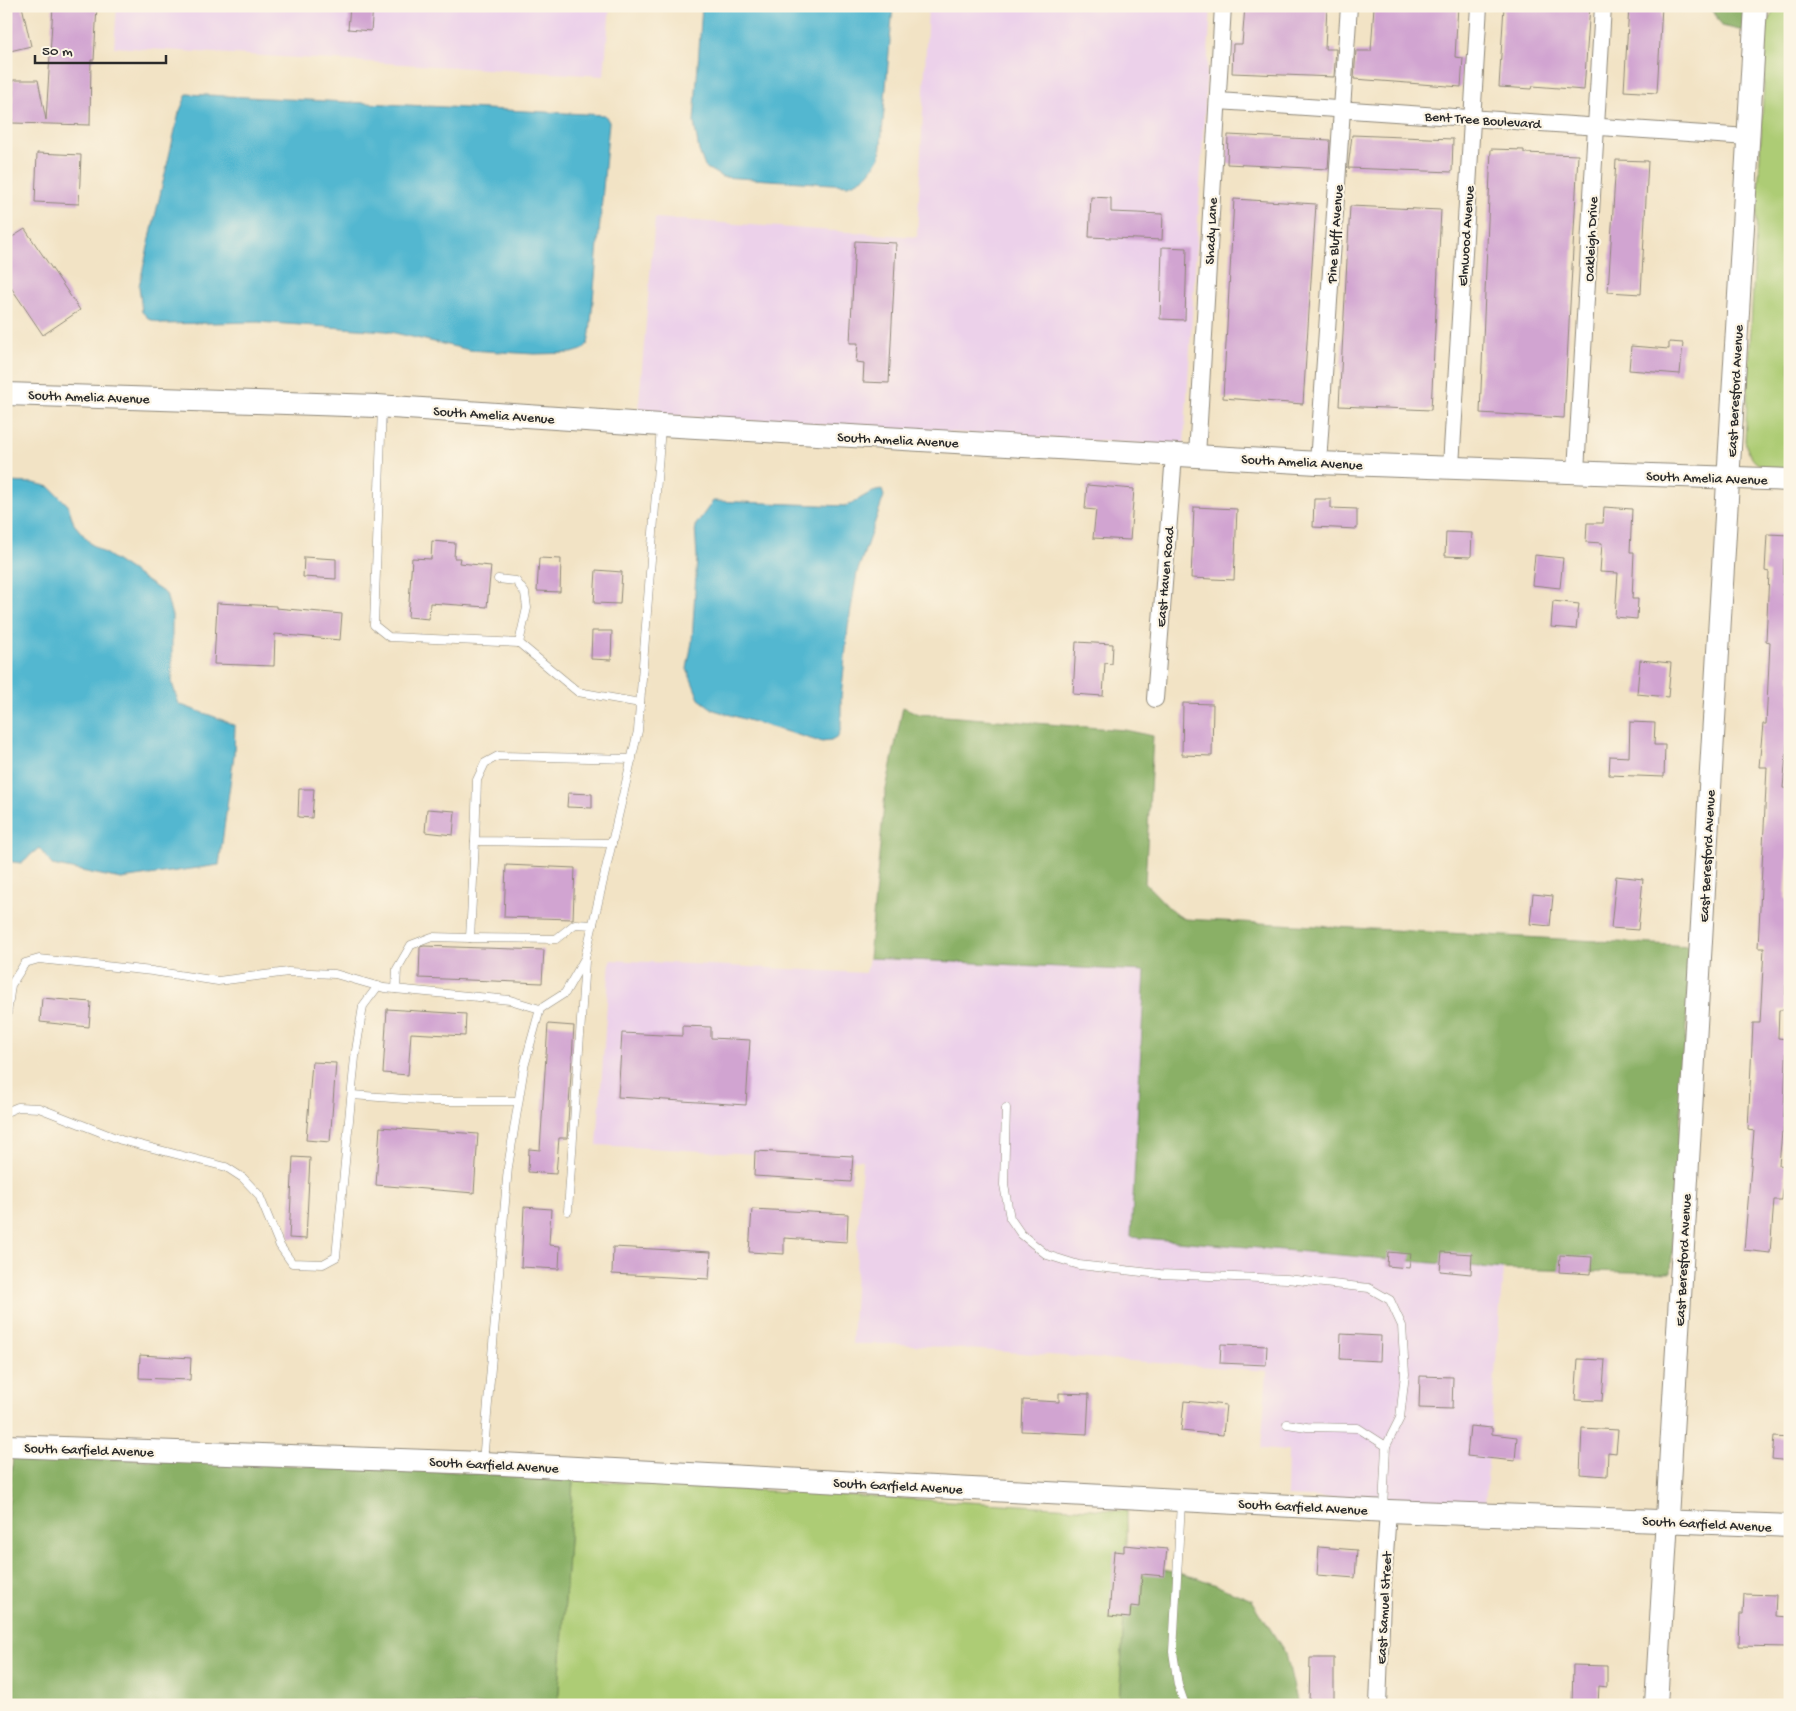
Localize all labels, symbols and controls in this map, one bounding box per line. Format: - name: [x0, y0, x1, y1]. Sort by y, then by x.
- scale bar: [35, 32, 166, 64]
- text: 50 m: [42, 43, 73, 61]
- street label: Bent Tree Boulevard: [1423, 109, 1543, 134]
- street label: Pine Bluff Avenue: [1325, 184, 1348, 285]
- street label: Elmwood Avenue: [1456, 185, 1480, 287]
- street label: Oakleigh Drive: [1582, 195, 1603, 282]
- street label: Shady Lane: [1202, 196, 1223, 265]
- street label: East Beresford Avenue: [1725, 324, 1748, 458]
- street label: South Amelia Avenue: [28, 388, 151, 409]
- street label: South Amelia Avenue: [433, 404, 556, 429]
- street label: South Amelia Avenue: [837, 430, 960, 453]
- street label: South Amelia Avenue: [1241, 452, 1364, 475]
- street label: South Amelia Avenue: [1646, 469, 1769, 490]
- street label: East Haven Road: [1154, 525, 1179, 628]
- street label: East Beresford Avenue: [1697, 789, 1720, 923]
- street label: East Beresford Avenue: [1673, 1193, 1696, 1327]
- street label: South Garfield Avenue: [24, 1441, 155, 1462]
- street label: South Garfield Avenue: [429, 1455, 560, 1478]
- street label: South Garfield Avenue: [833, 1476, 964, 1499]
- street label: South Garfield Avenue: [1238, 1497, 1369, 1520]
- street label: South Garfield Avenue: [1642, 1514, 1773, 1537]
- street label: East Samuel Street: [1374, 1550, 1397, 1665]

